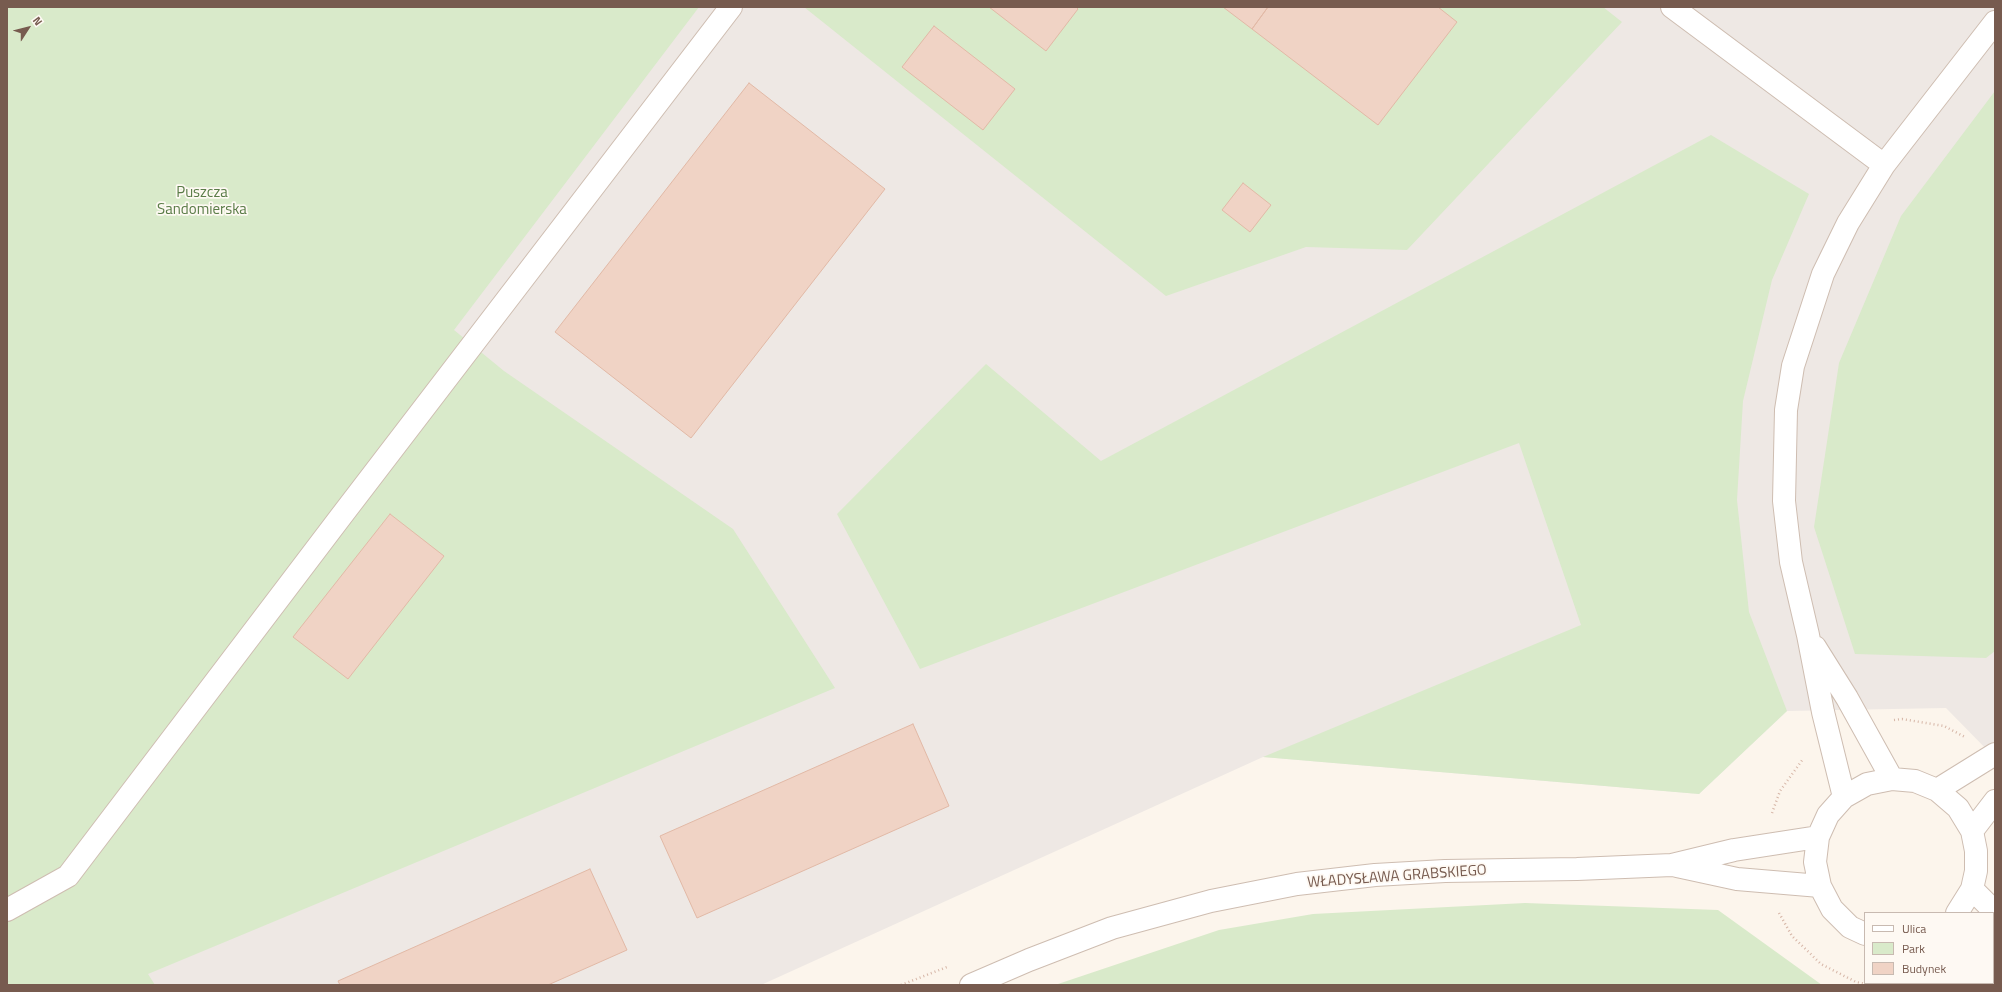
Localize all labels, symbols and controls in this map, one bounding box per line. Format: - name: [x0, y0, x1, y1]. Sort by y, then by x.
- north arrow: [8, 8, 48, 48]
- text: N: [29, 13, 46, 29]
- park label: Puszcza Sandomierska: [157, 184, 247, 219]
- street label: WŁADYSŁAWA GRABSKIEGO: [1307, 862, 1487, 892]
- legend: [1864, 912, 1994, 984]
- text: Ulica: [1902, 919, 1926, 938]
- text: Park: [1902, 939, 1925, 958]
- text: Budynek: [1902, 959, 1946, 978]

